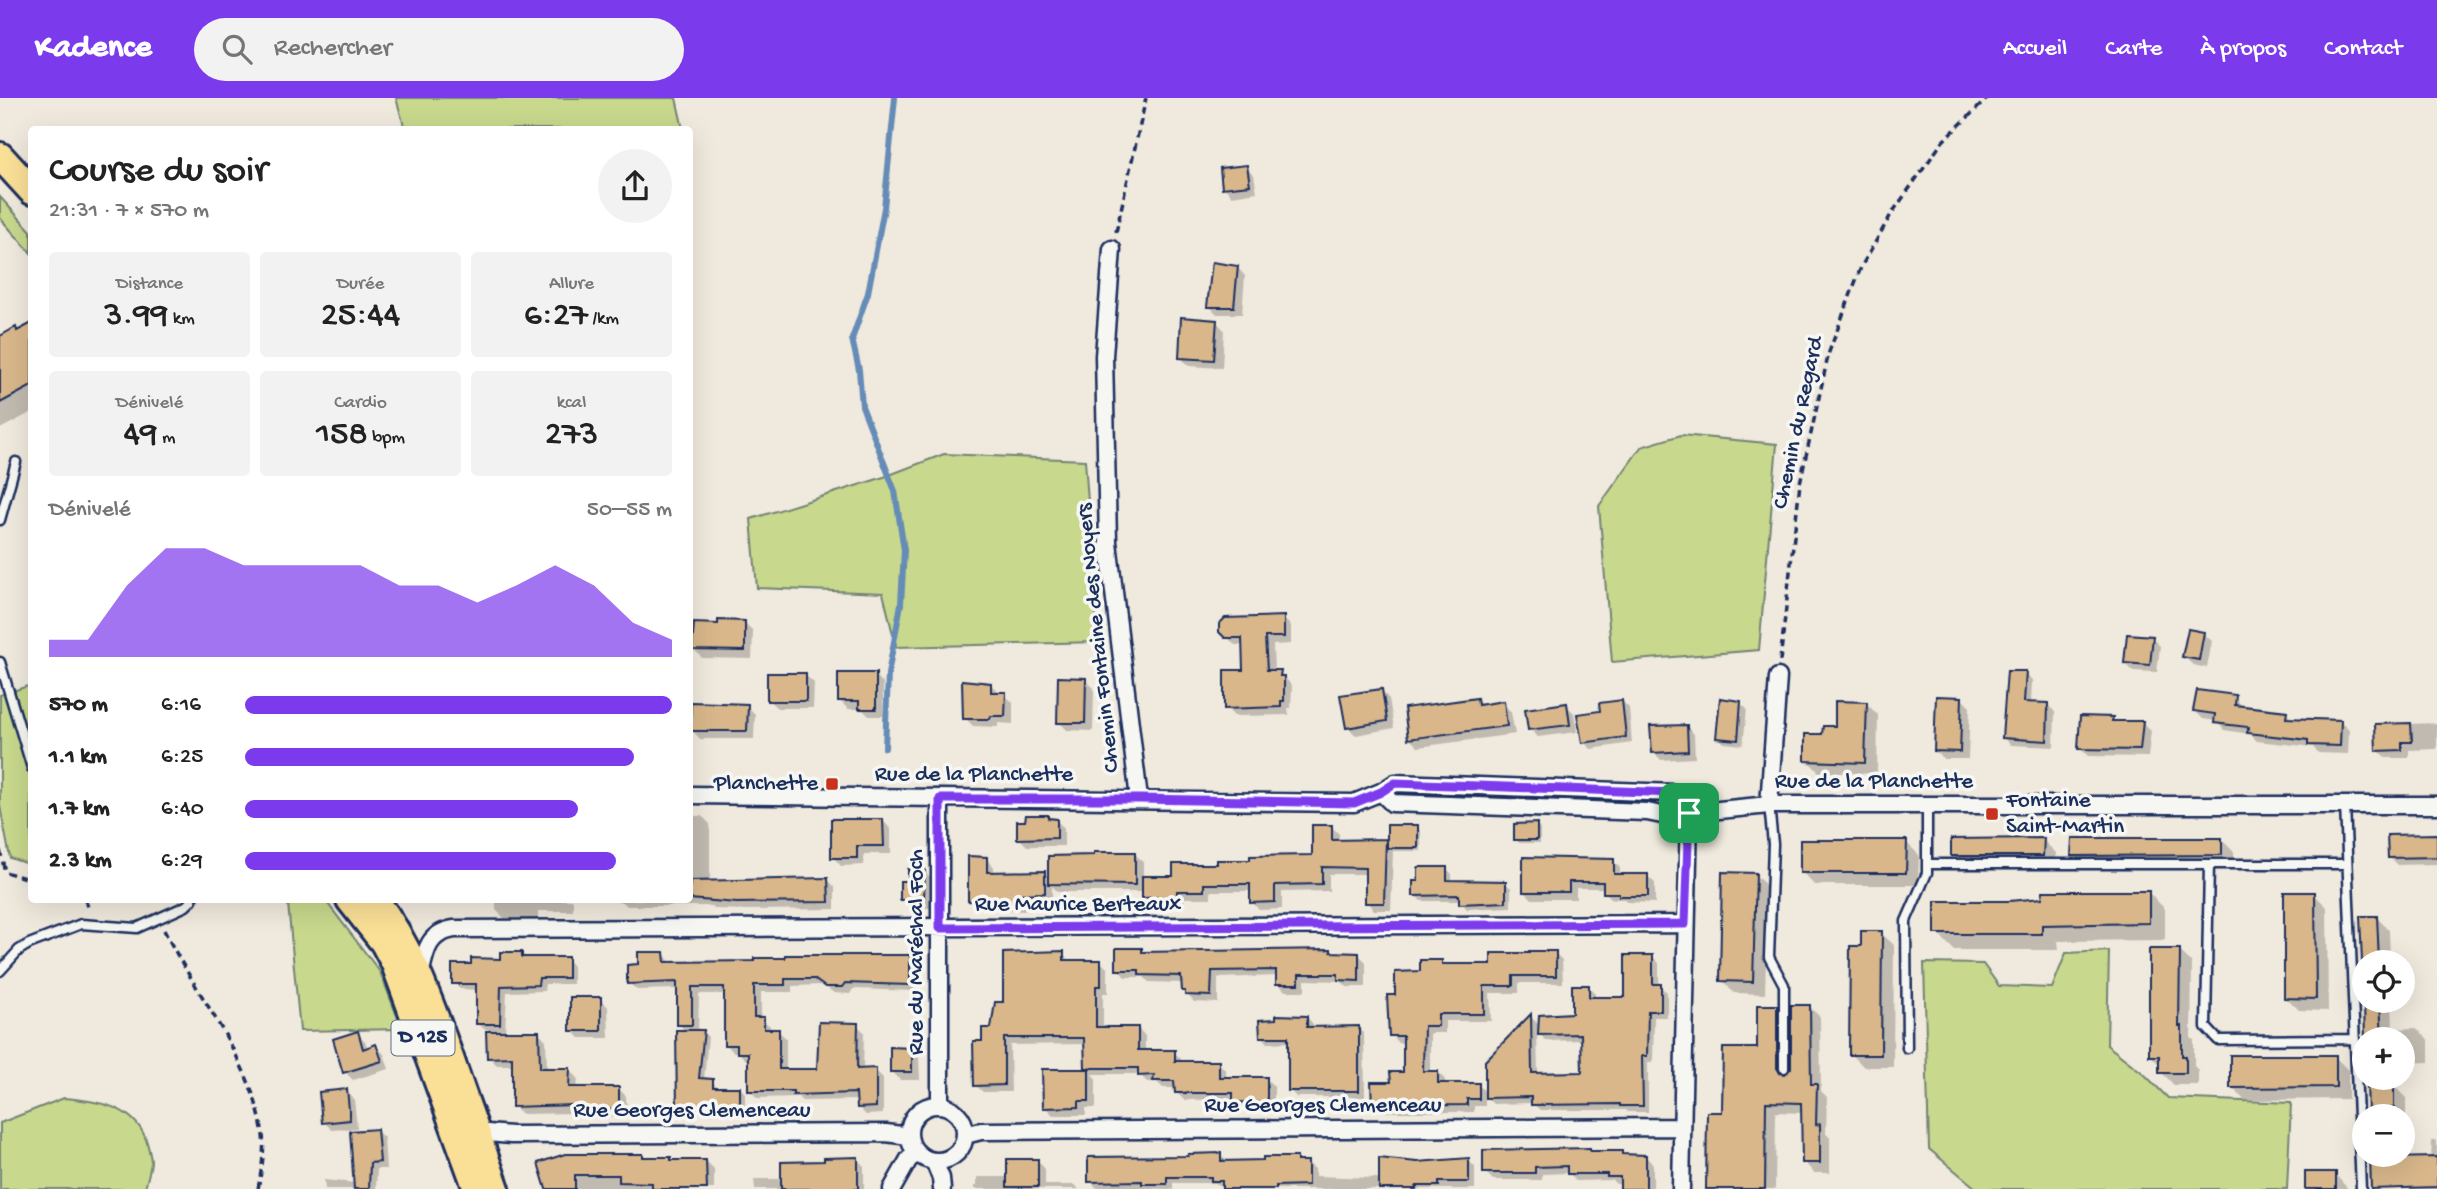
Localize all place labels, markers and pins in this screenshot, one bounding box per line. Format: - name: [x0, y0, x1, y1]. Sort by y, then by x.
- place label: Planchette: [713, 771, 819, 798]
- marker: Planchette: [824, 776, 840, 792]
- pin: [1659, 783, 1719, 843]
- place label: Fontaine Saint-Martin: [2005, 788, 2124, 841]
- marker: Fontaine Saint-Martin: [1984, 806, 2000, 822]

